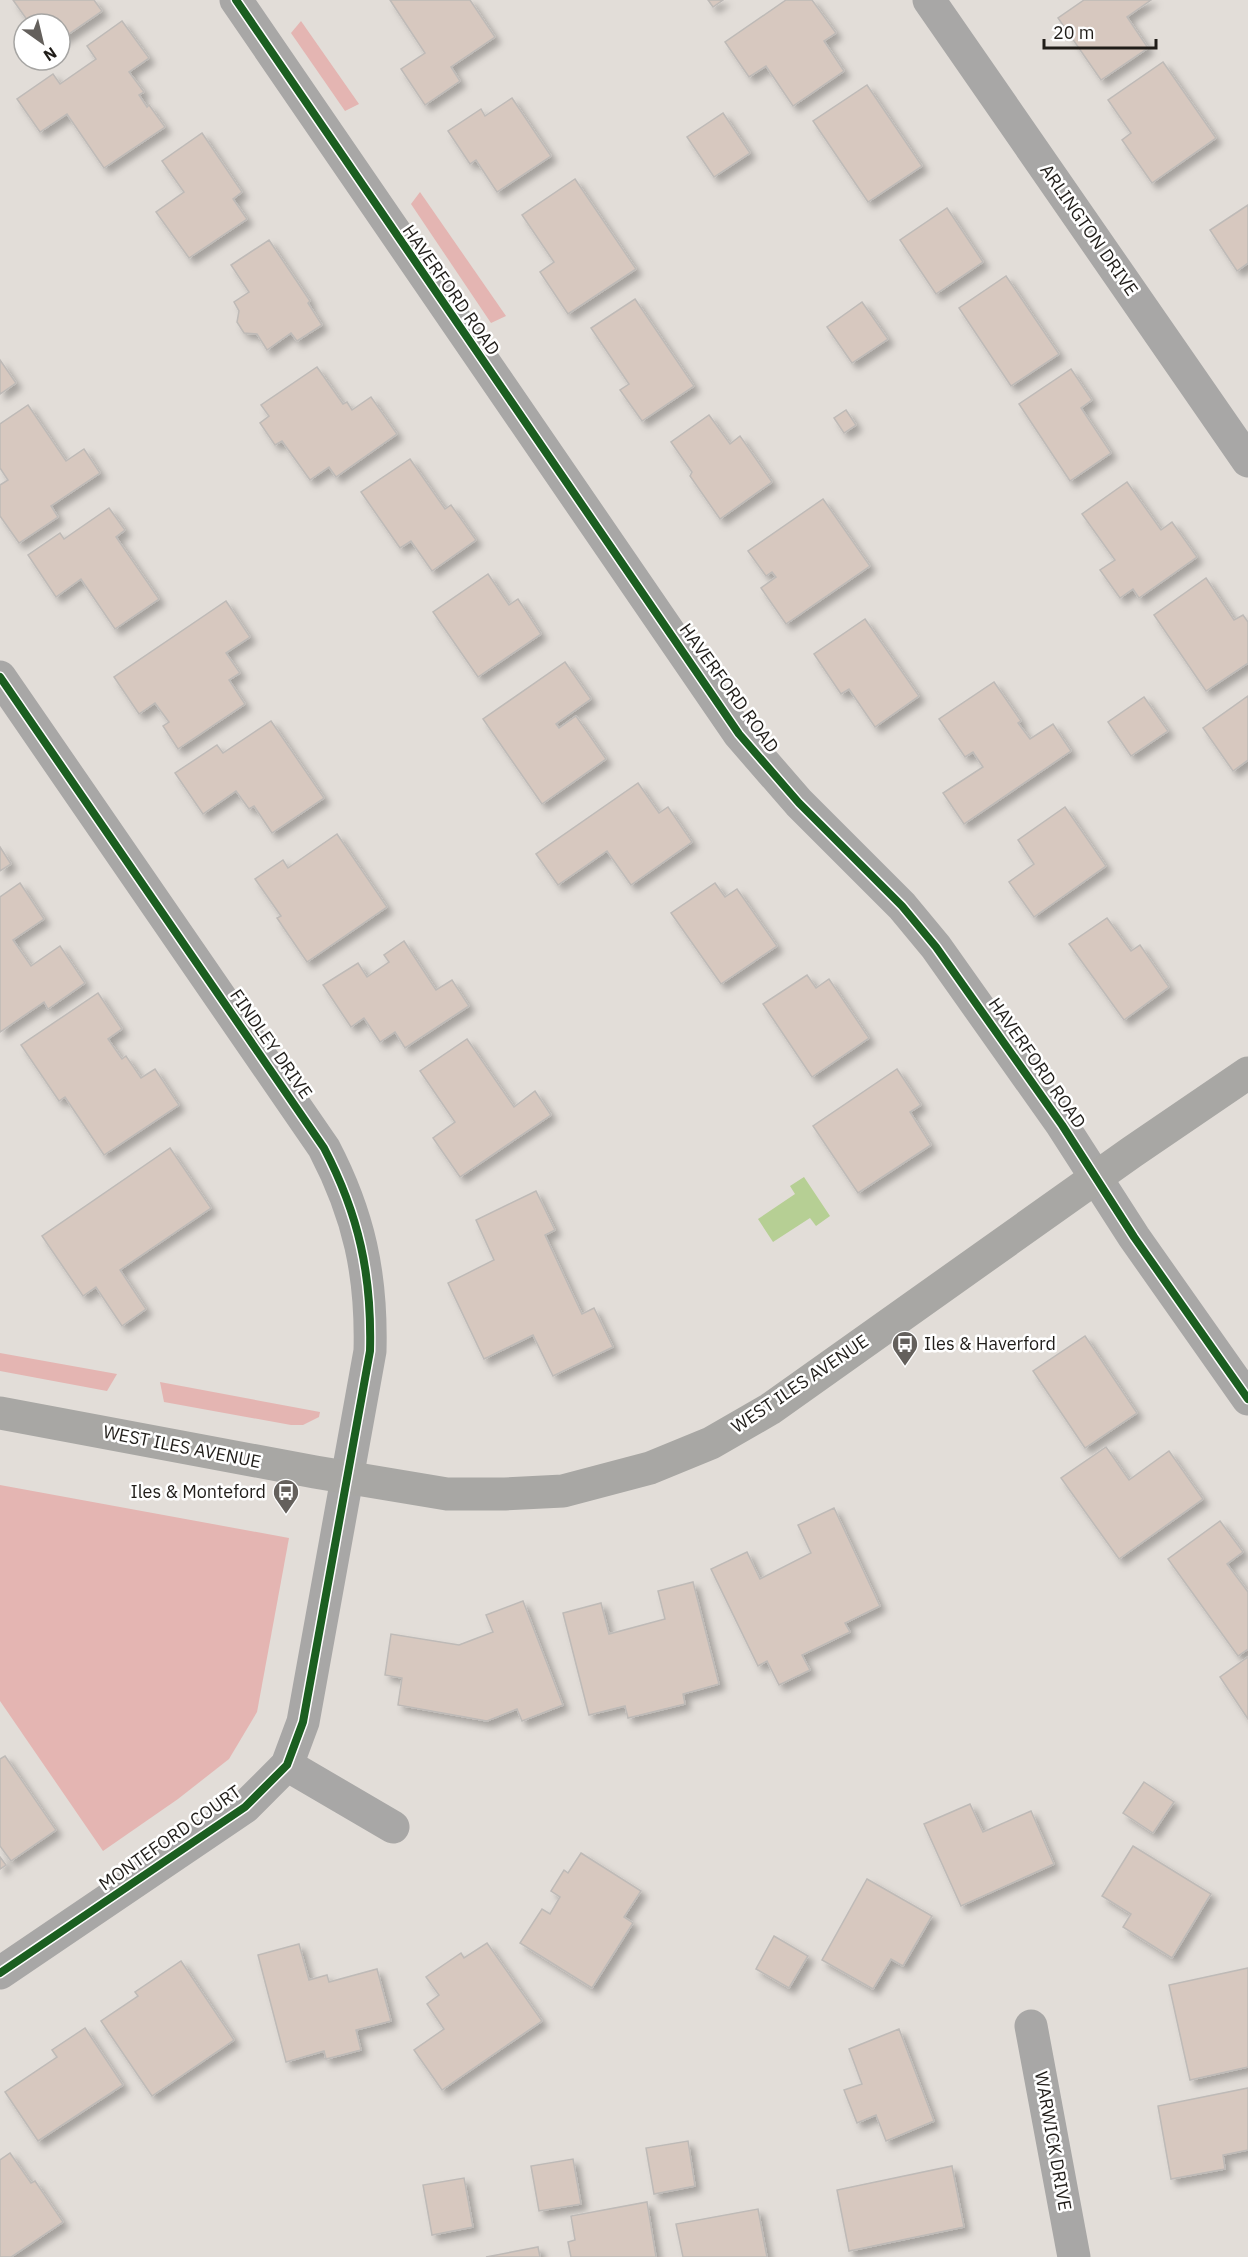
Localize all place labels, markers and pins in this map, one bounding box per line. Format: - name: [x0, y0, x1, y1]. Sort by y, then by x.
- bus stop icon: Iles & Haverford: [890, 1329, 920, 1367]
- place label: Iles & Haverford: [924, 1332, 1056, 1355]
- bus stop icon: Iles & Monteford: [271, 1477, 301, 1515]
- place label: Iles & Monteford: [130, 1480, 266, 1503]

